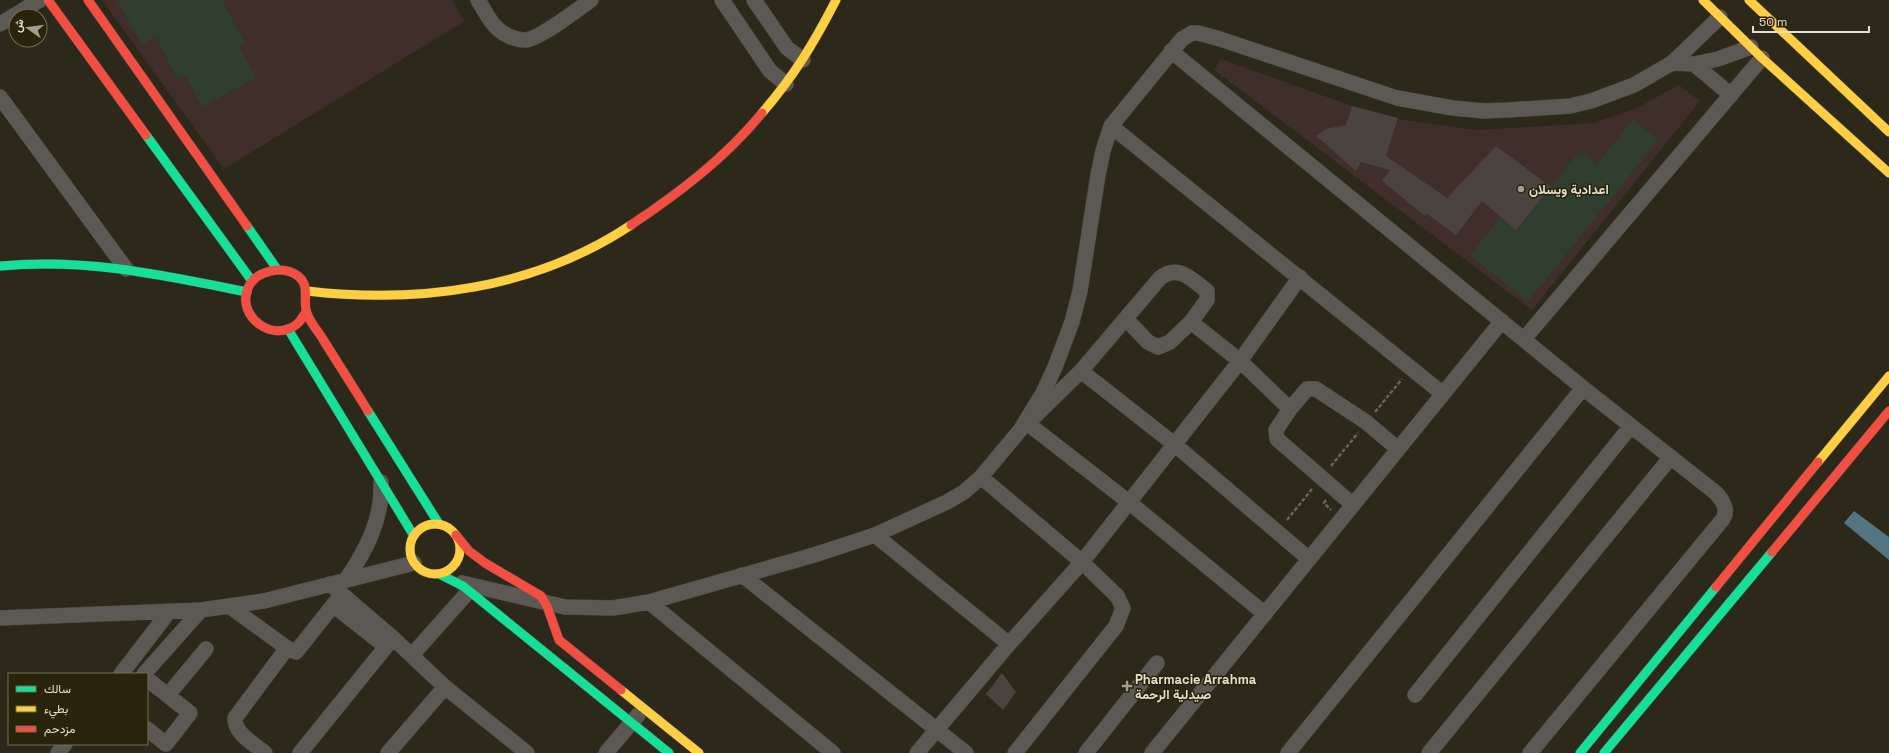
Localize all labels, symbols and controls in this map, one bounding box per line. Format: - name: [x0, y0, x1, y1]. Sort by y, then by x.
- north arrow: [8, 8, 48, 48]
- scale bar: [1753, 8, 1869, 34]
- text: 50 m: [1759, 14, 1787, 30]
- text: ش: [10, 17, 27, 34]
- place label: اعدادية ويسلان: [1529, 181, 1609, 198]
- marker: اعدادية ويسلان: [1516, 184, 1526, 194]
- place label: Pharmacie Arrahma صيدلية الرحمة: [1135, 671, 1257, 703]
- legend: [8, 673, 148, 745]
- text: سالك: [44, 681, 71, 697]
- marker: Pharmacie Arrahma صيدلية الرحمة: [1122, 681, 1132, 691]
- text: بطيء: [44, 701, 68, 719]
- text: مزدحم: [44, 721, 75, 737]

